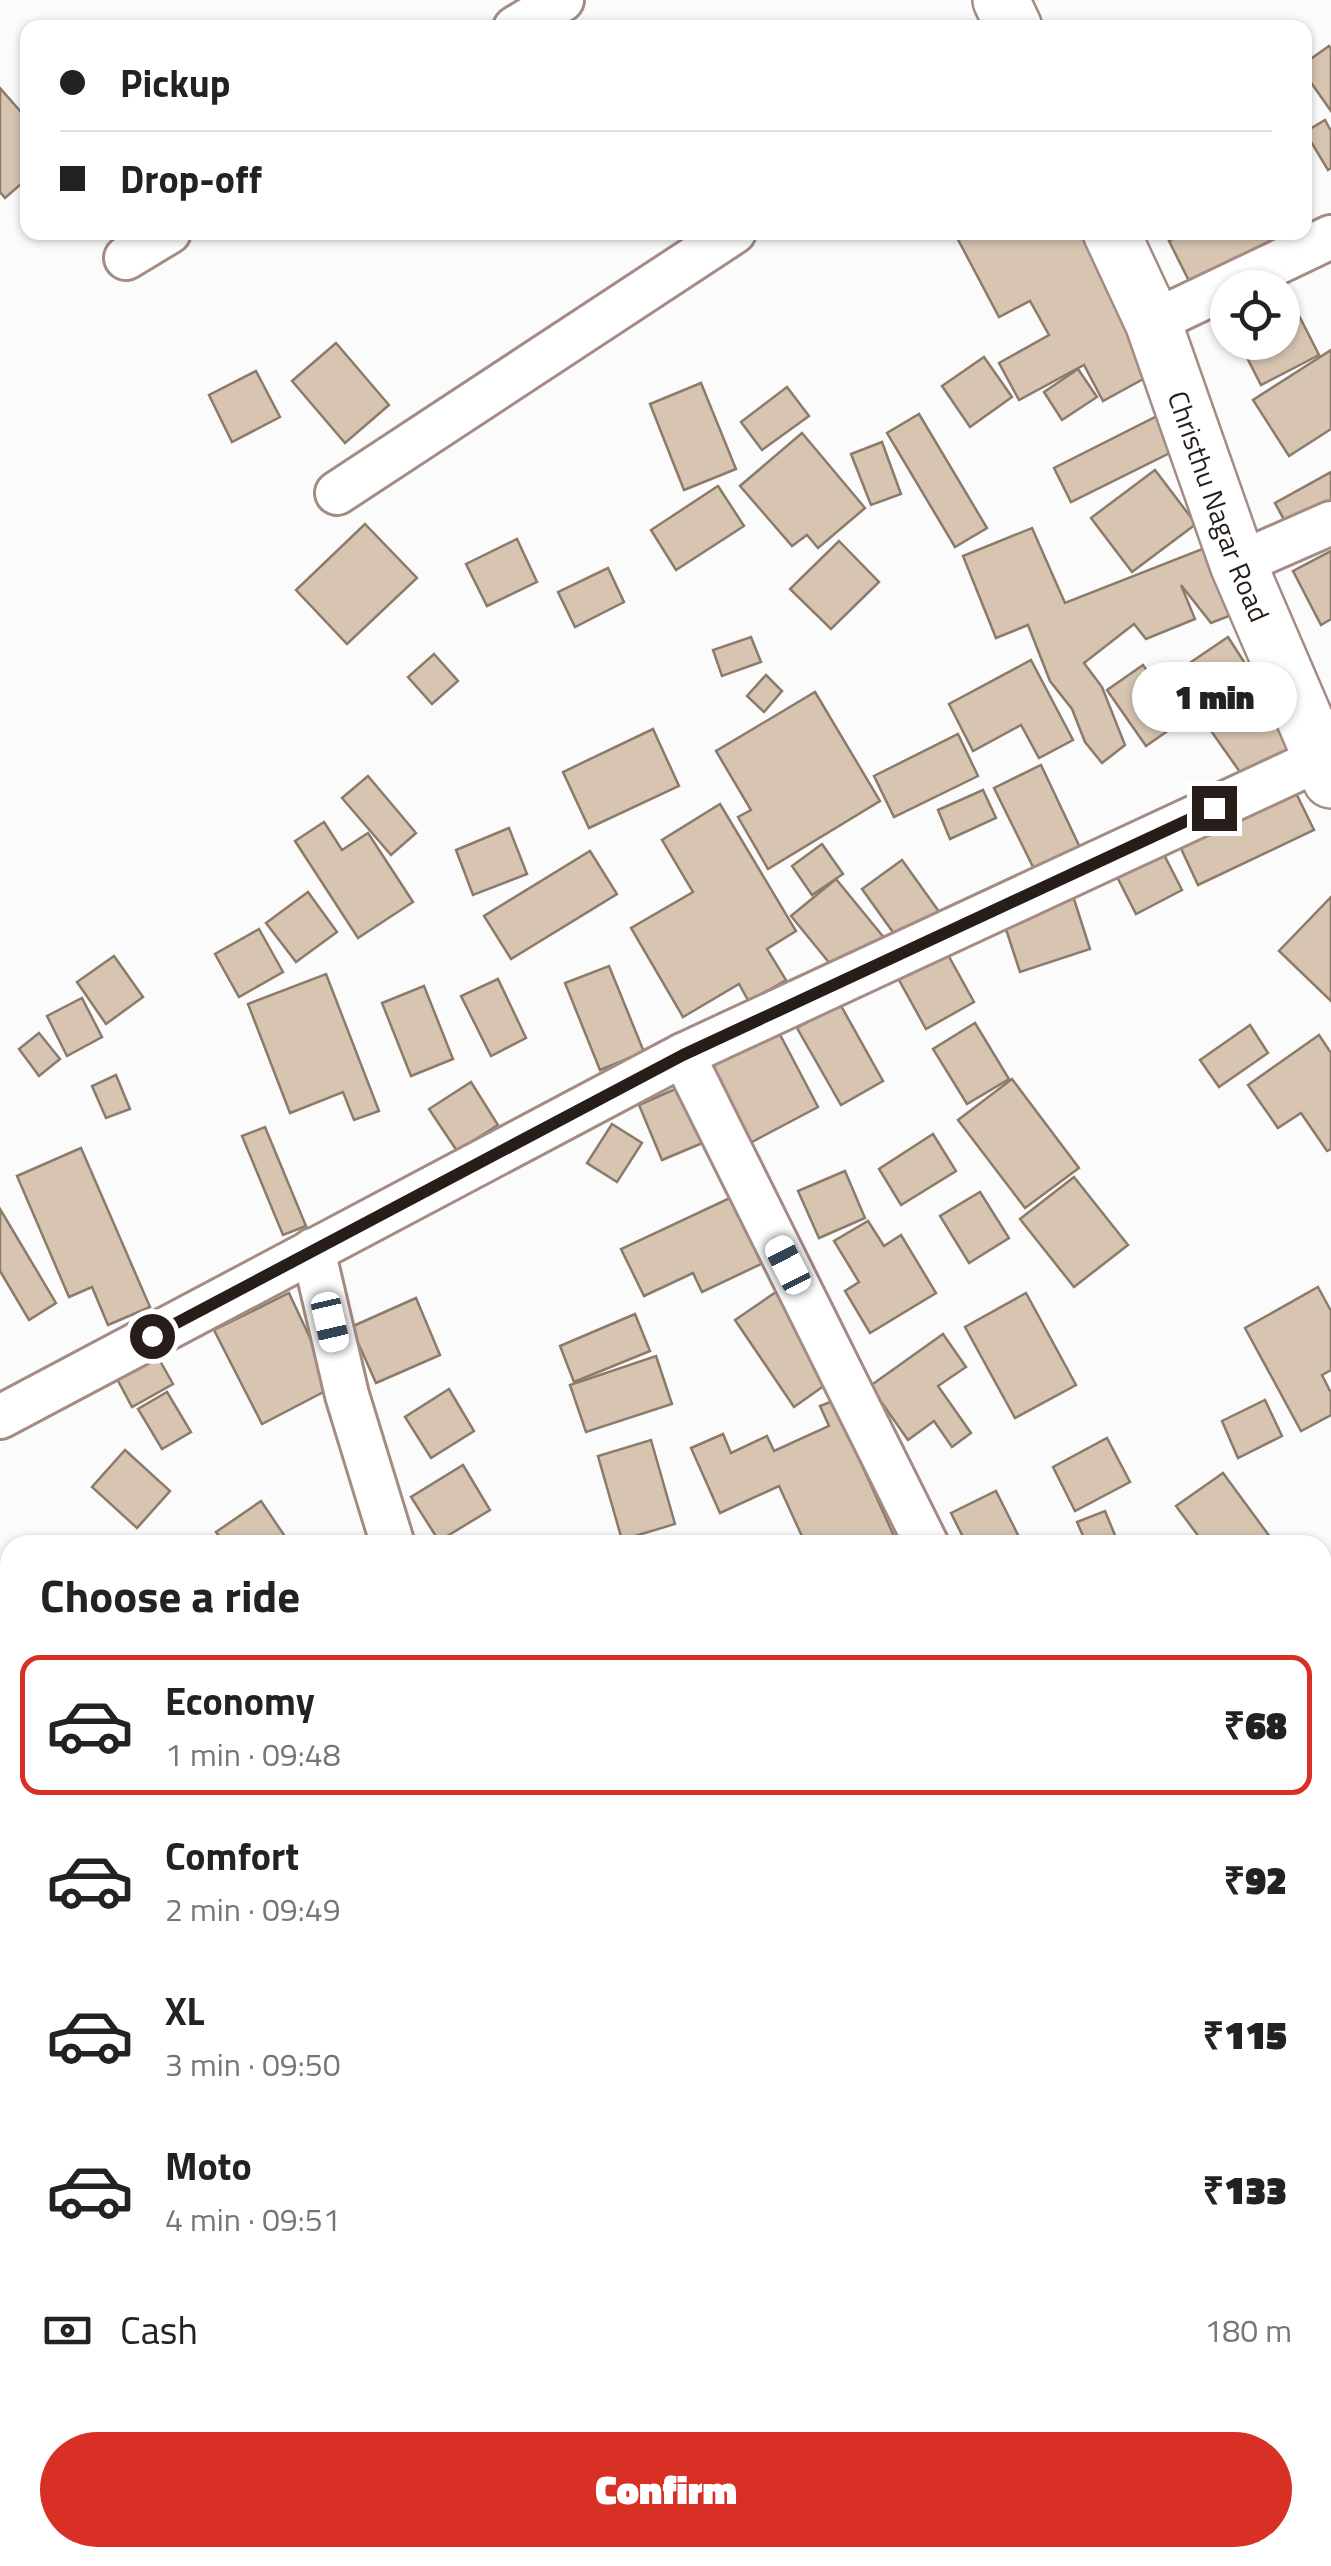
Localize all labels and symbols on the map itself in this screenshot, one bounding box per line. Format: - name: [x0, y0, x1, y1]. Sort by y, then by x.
- street label: Christhu Nagar Road: [1157, 385, 1282, 628]
- callout: 1 min: [1132, 663, 1296, 733]
- route end: [1192, 786, 1237, 831]
- car: [761, 1231, 815, 1299]
- car: [309, 1289, 351, 1355]
- route start: [130, 1314, 175, 1359]

